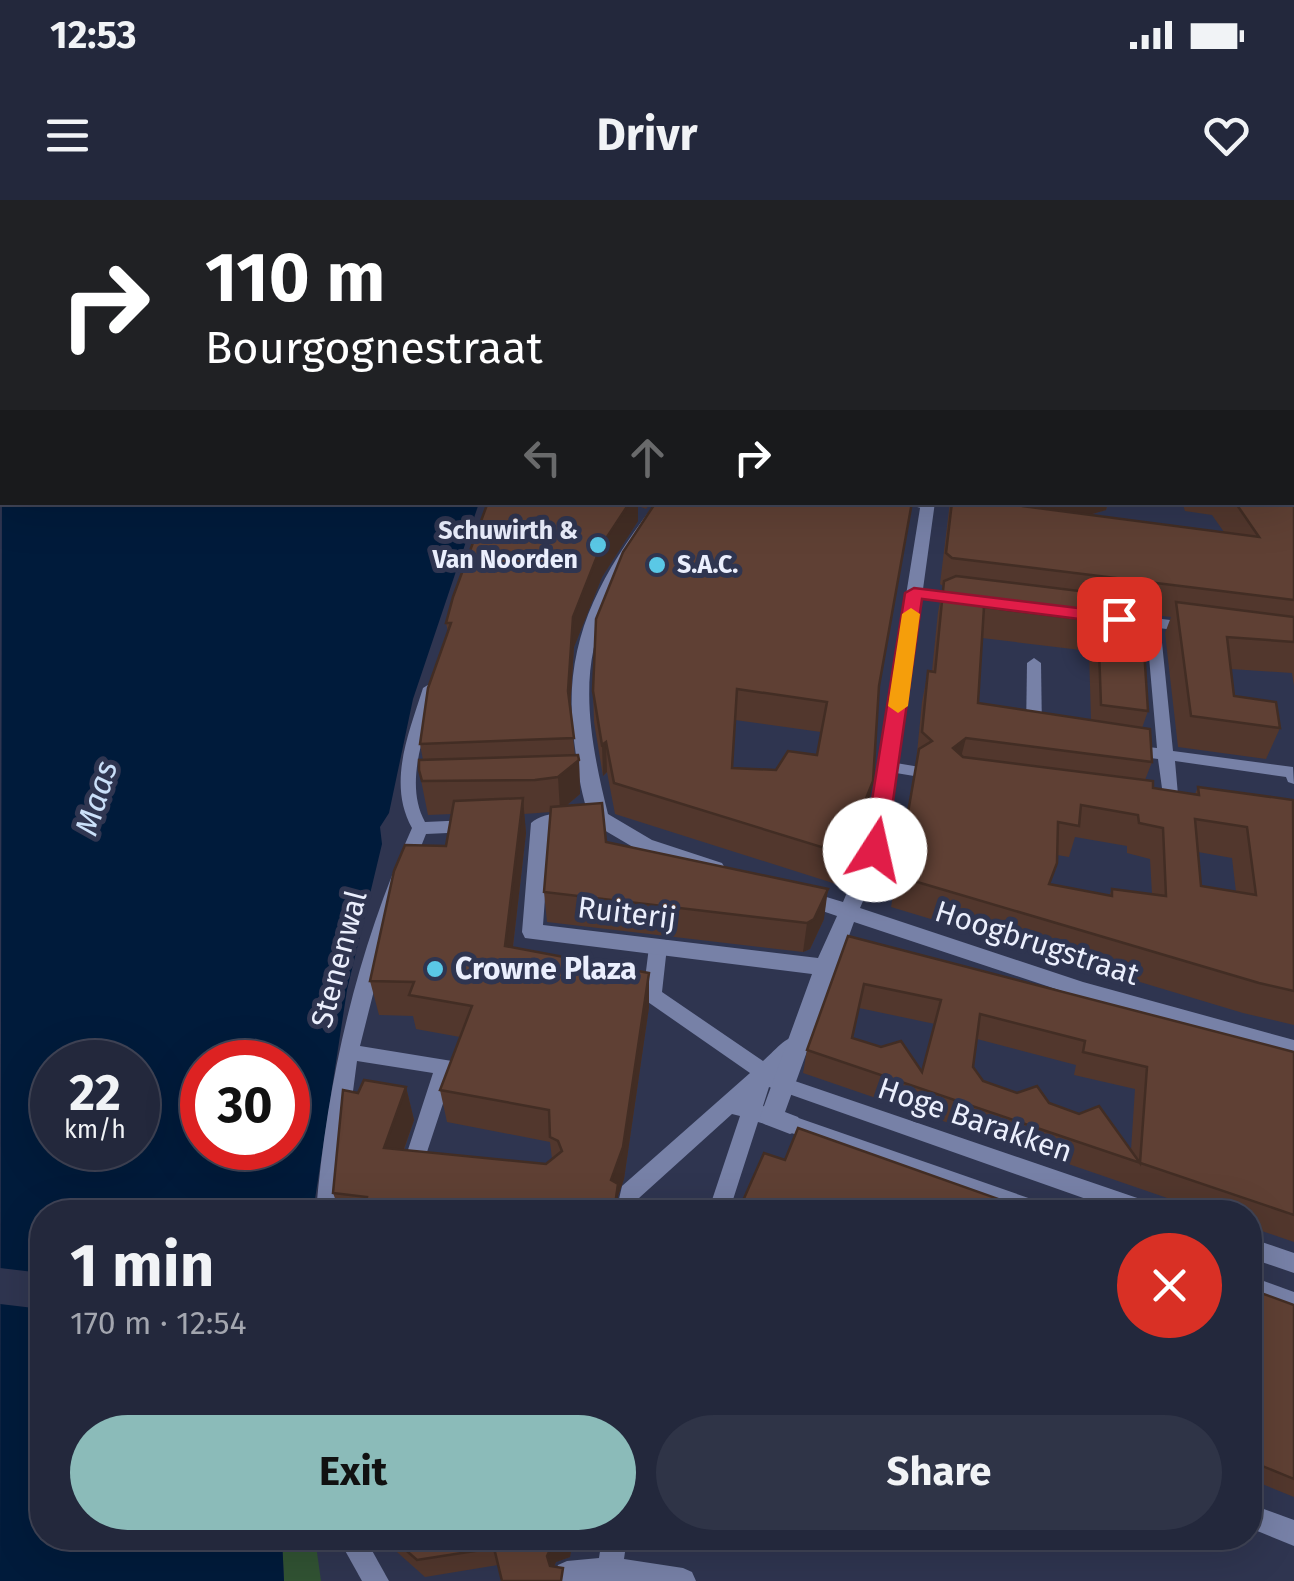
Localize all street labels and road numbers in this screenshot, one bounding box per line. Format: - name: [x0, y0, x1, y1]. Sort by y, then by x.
- street label: Stenenwal: [303, 886, 375, 1032]
- street label: Ruiterij: [576, 889, 678, 937]
- street label: Hoogbrugstraat: [931, 893, 1144, 993]
- street label: Hoge Barakken: [873, 1070, 1077, 1170]

